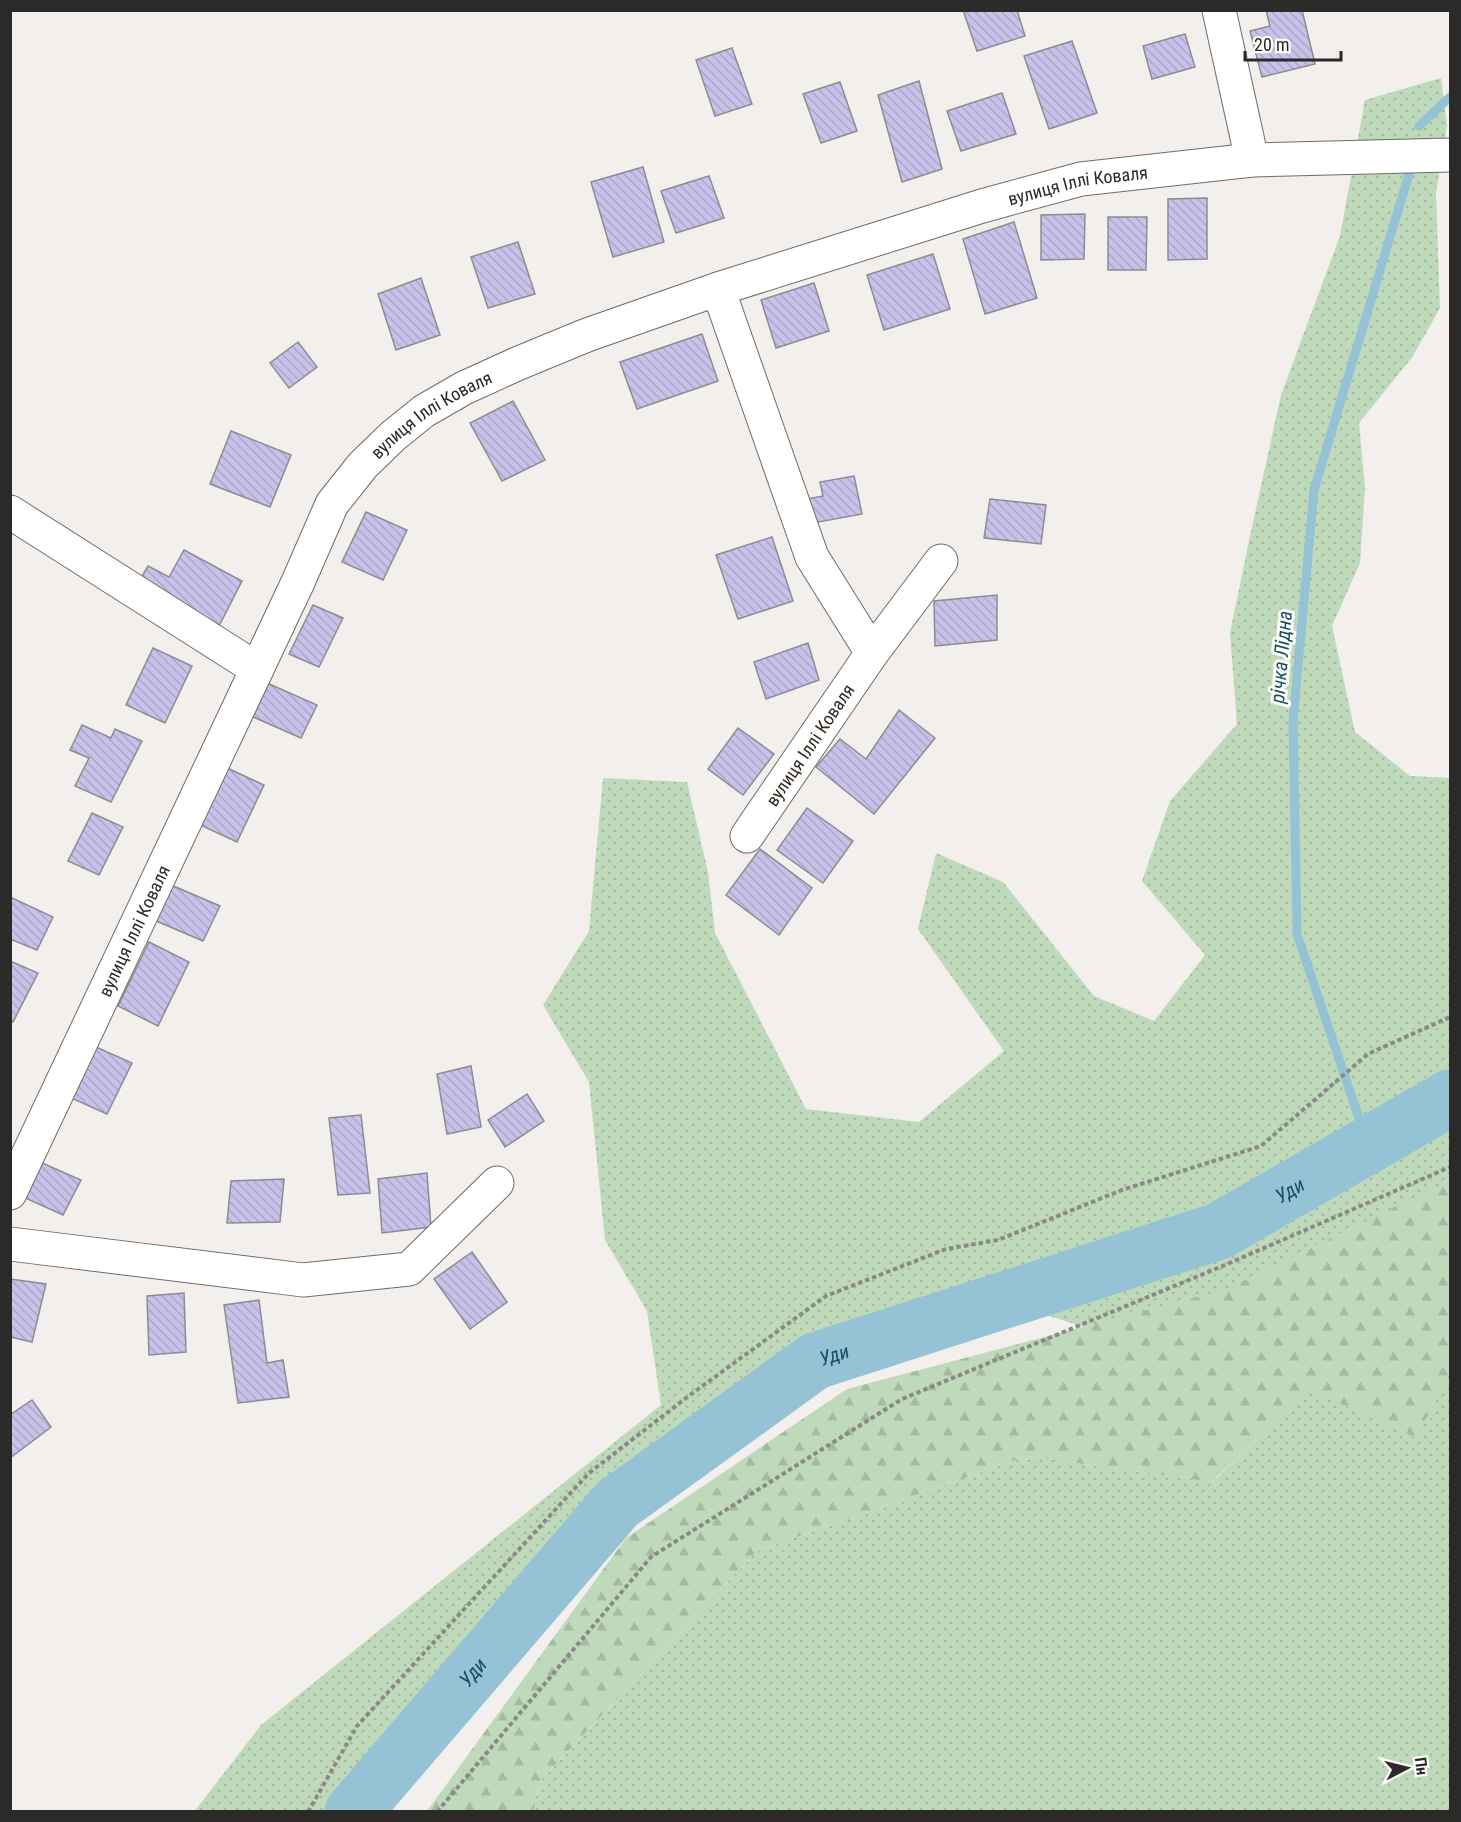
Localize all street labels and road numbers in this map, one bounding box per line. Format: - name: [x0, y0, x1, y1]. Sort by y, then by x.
- street label: вулиця Іллі Коваля: [1005, 161, 1149, 209]
- street label: вулиця Іллі Коваля: [366, 366, 495, 463]
- street label: вулиця Іллі Коваля: [761, 680, 859, 810]
- street label: вулиця Іллі Коваля: [94, 862, 174, 1000]

